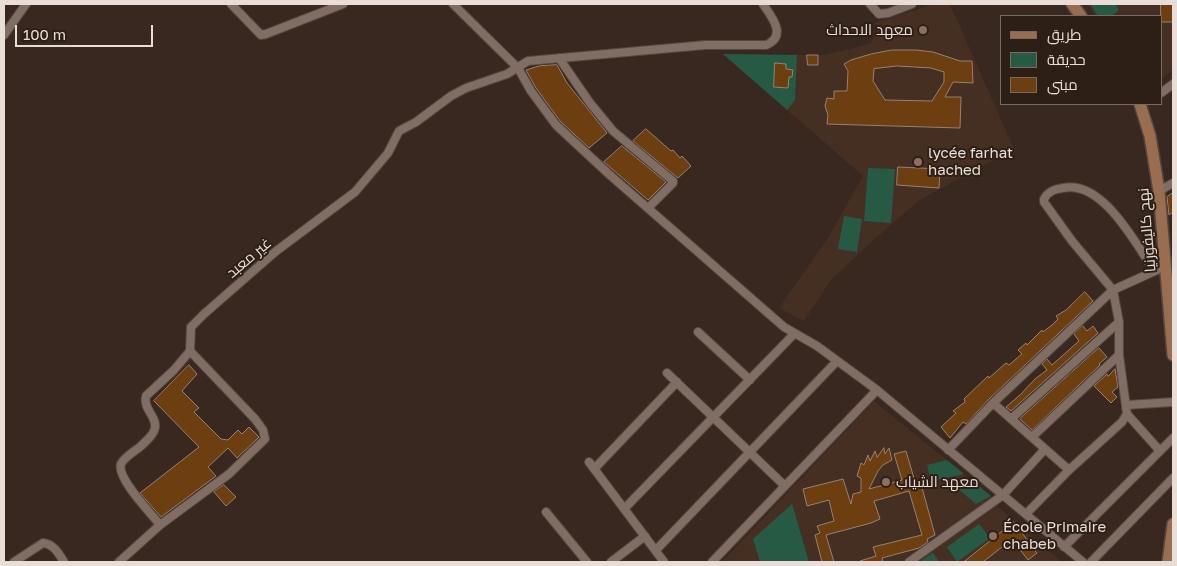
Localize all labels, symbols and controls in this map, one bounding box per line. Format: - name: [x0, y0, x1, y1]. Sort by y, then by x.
- scale bar: [18, 15, 155, 47]
- legend: [1000, 15, 1162, 105]
- place label: معهد الاحداث: [826, 21, 913, 39]
- marker: معهد الاحداث: [917, 24, 929, 36]
- text: 100 m: [23, 25, 66, 43]
- text: طريق: [1047, 25, 1081, 43]
- text: حديقة: [1047, 50, 1086, 68]
- text: مبنى: [1047, 75, 1078, 93]
- place label: lycée farhat hached: [928, 144, 1013, 179]
- marker: lycée farhat hached: [912, 156, 924, 168]
- street label: نهح كاليفورنيا: [1134, 187, 1160, 273]
- street label: غير معبد: [223, 234, 275, 282]
- place label: معهد الشياب: [896, 473, 979, 491]
- marker: معهد الشياب: [880, 476, 892, 488]
- place label: École Primaire chabeb: [1003, 518, 1106, 553]
- marker: École Primaire chabeb: [987, 530, 999, 542]

